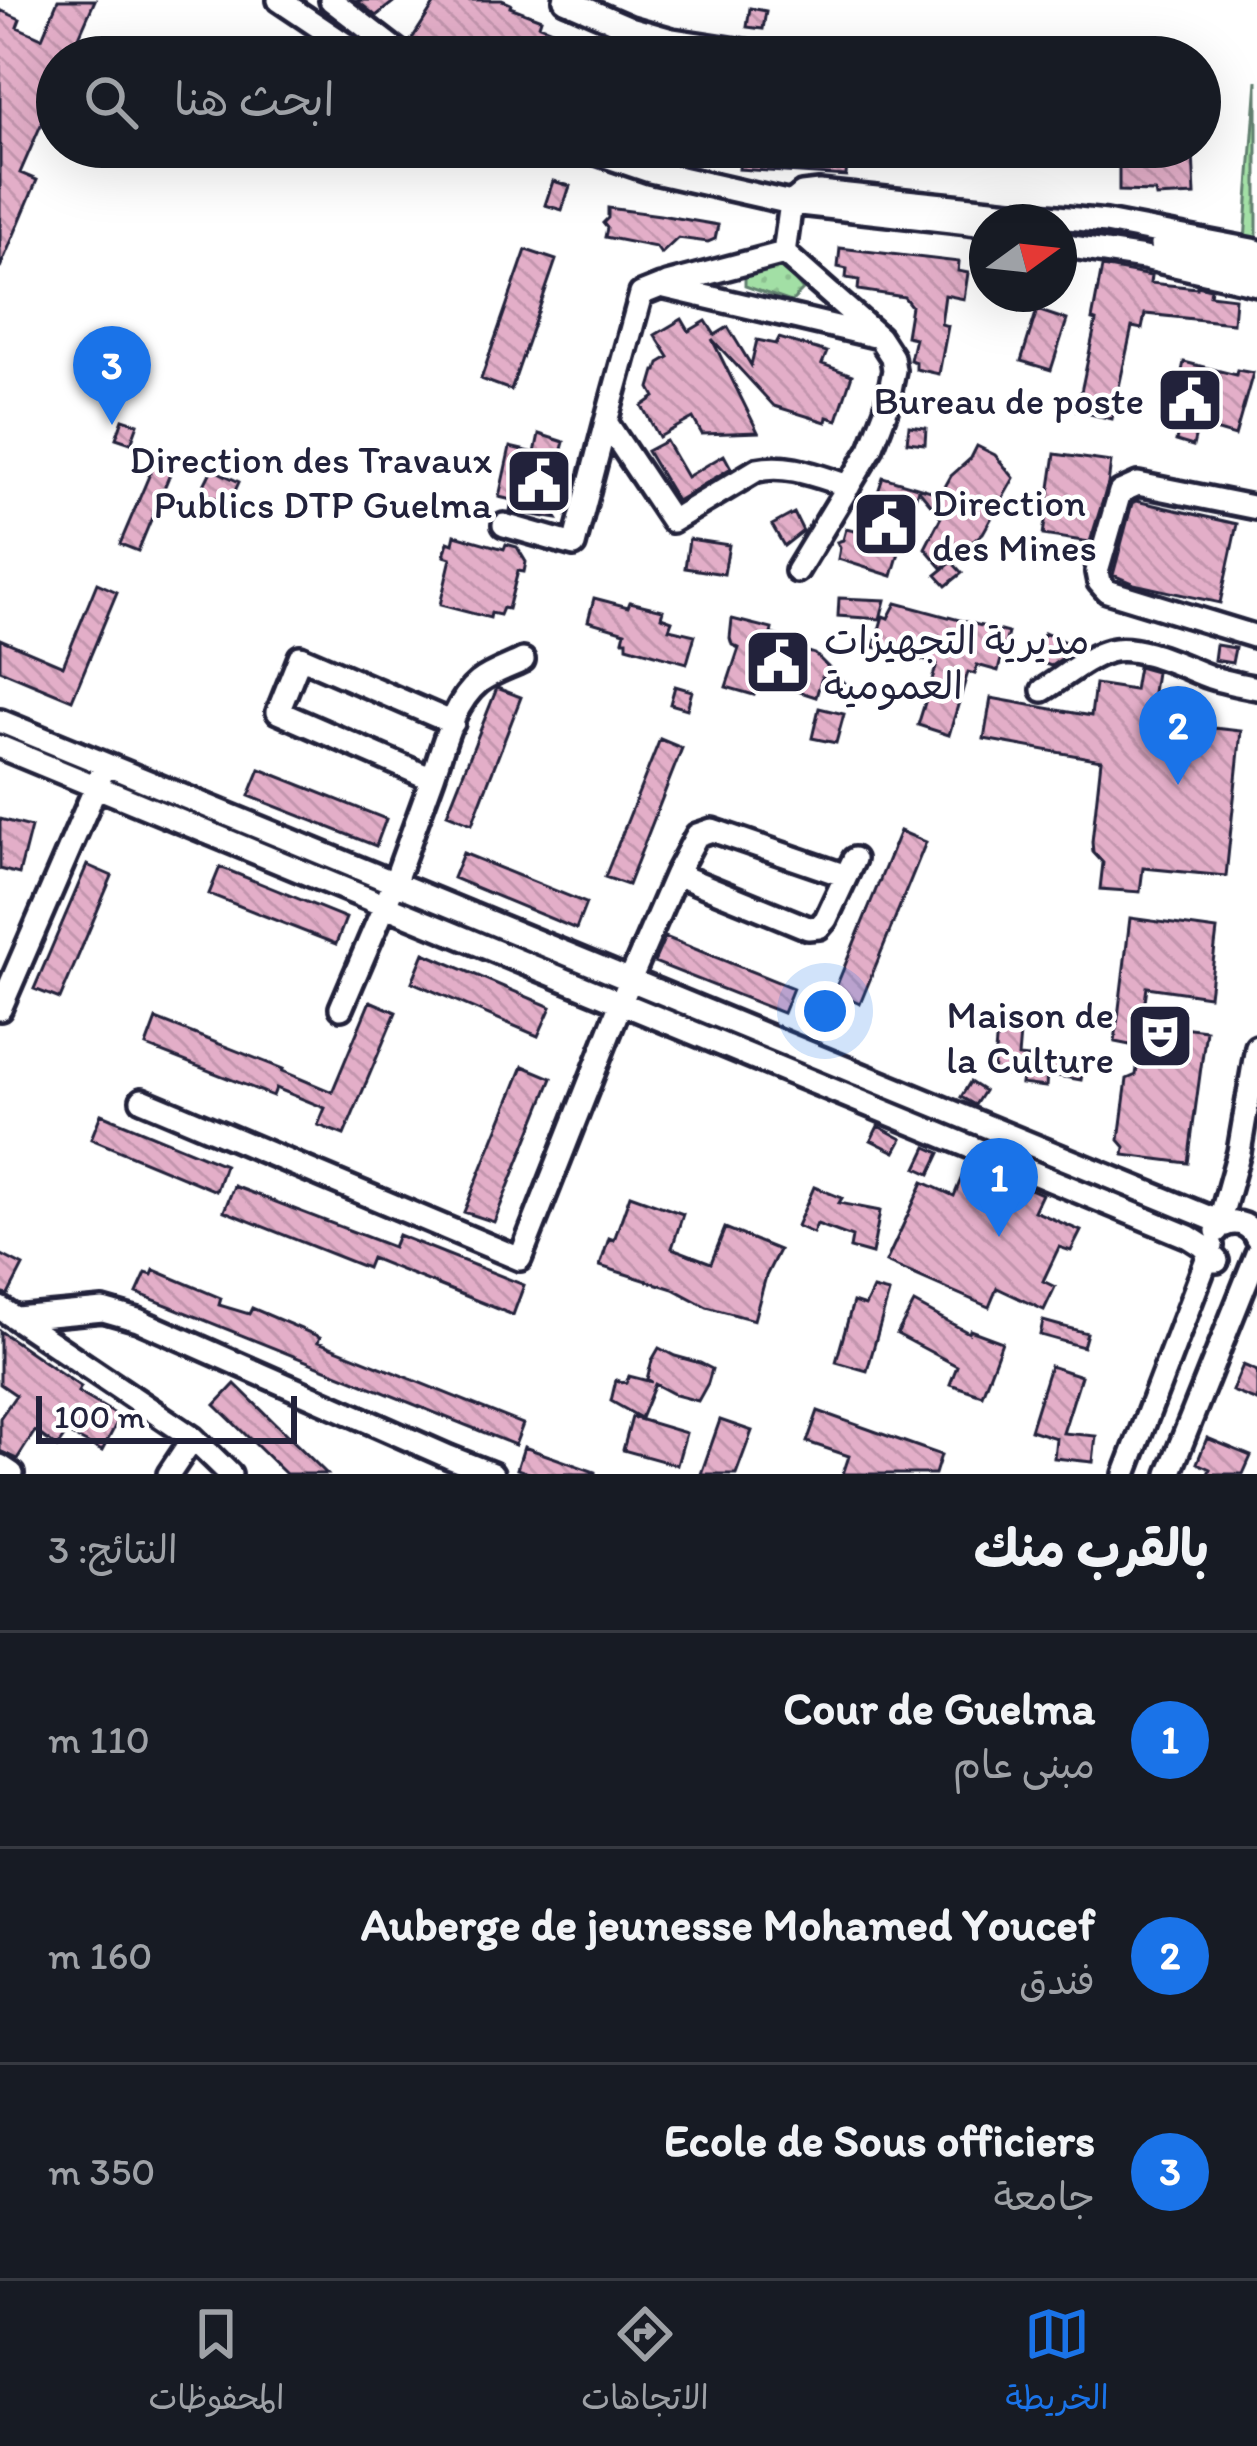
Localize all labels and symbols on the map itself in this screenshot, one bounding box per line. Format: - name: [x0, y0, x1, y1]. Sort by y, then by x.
- north arrow: [969, 204, 1077, 312]
- pin: 3: [73, 326, 151, 425]
- public building icon: Bureau de poste: [1155, 365, 1225, 435]
- place label: Bureau de poste: [873, 377, 1144, 424]
- place label: Direction des Travaux Publics DTP Guelma: [130, 436, 493, 528]
- public building icon: Direction des Travaux Publics DTP Guelma: [504, 446, 574, 516]
- place label: Direction des Mines: [932, 479, 1097, 571]
- public building icon: Direction des Mines: [851, 489, 921, 559]
- place label: مديرية التجهيزات العمومية: [824, 617, 1090, 710]
- public building icon: مديرية التجهيزات العمومية: [743, 627, 813, 697]
- pin: 2: [1139, 686, 1217, 785]
- your location: [795, 981, 855, 1041]
- place label: Maison de la Culture: [946, 991, 1114, 1083]
- theatre icon: Maison de la Culture: [1125, 1001, 1195, 1071]
- pin: 1: [960, 1138, 1038, 1237]
- scale bar: [36, 1390, 297, 1443]

